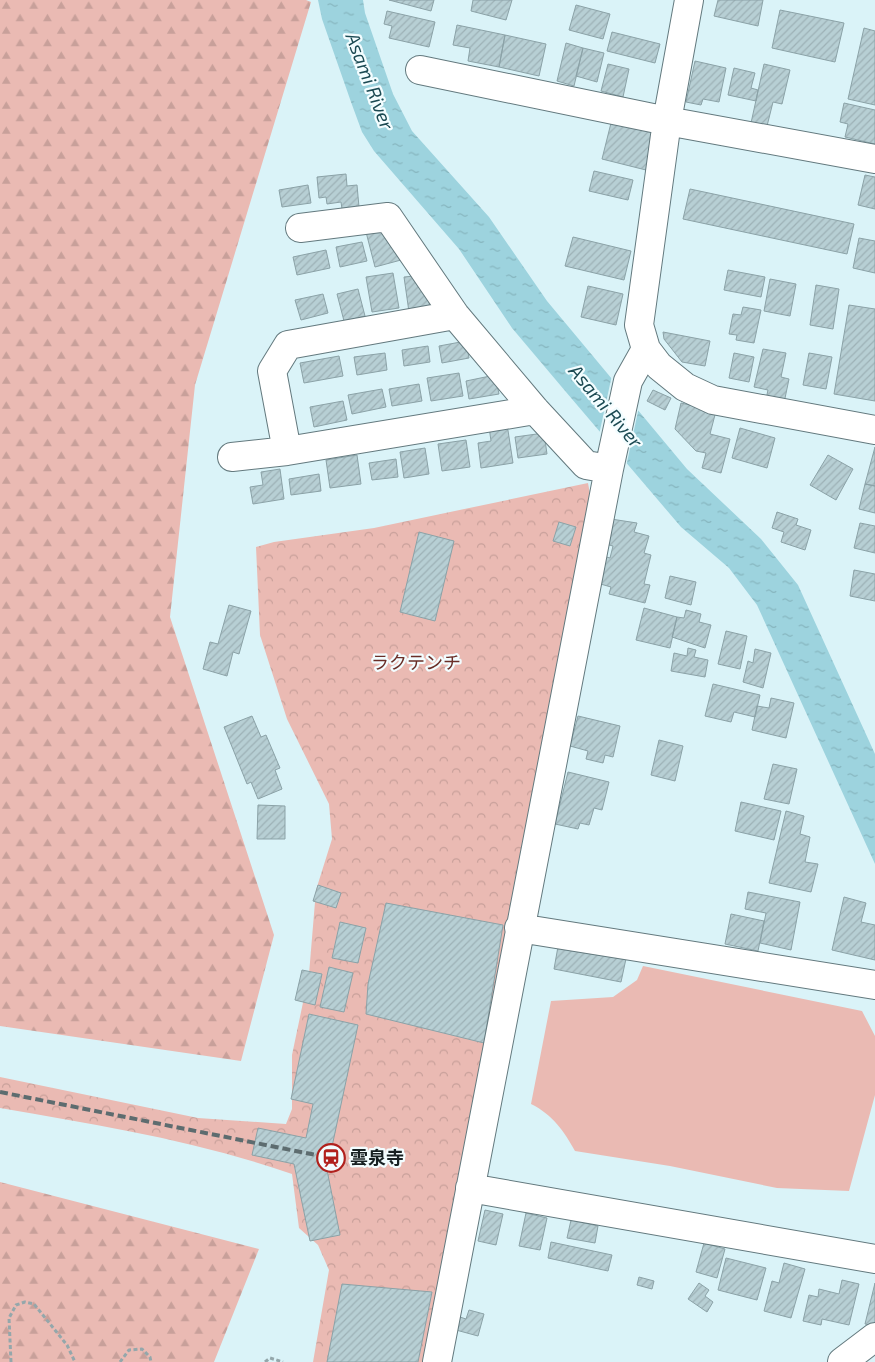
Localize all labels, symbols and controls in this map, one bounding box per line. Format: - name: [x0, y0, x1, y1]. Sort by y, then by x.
- water label: Asami River: [341, 28, 400, 133]
- water label: Asami River: [564, 358, 648, 452]
- park label: ラクテンチ: [371, 651, 461, 673]
- station icon: 雲泉寺: [316, 1143, 346, 1173]
- place label: 雲泉寺: [350, 1146, 404, 1168]

